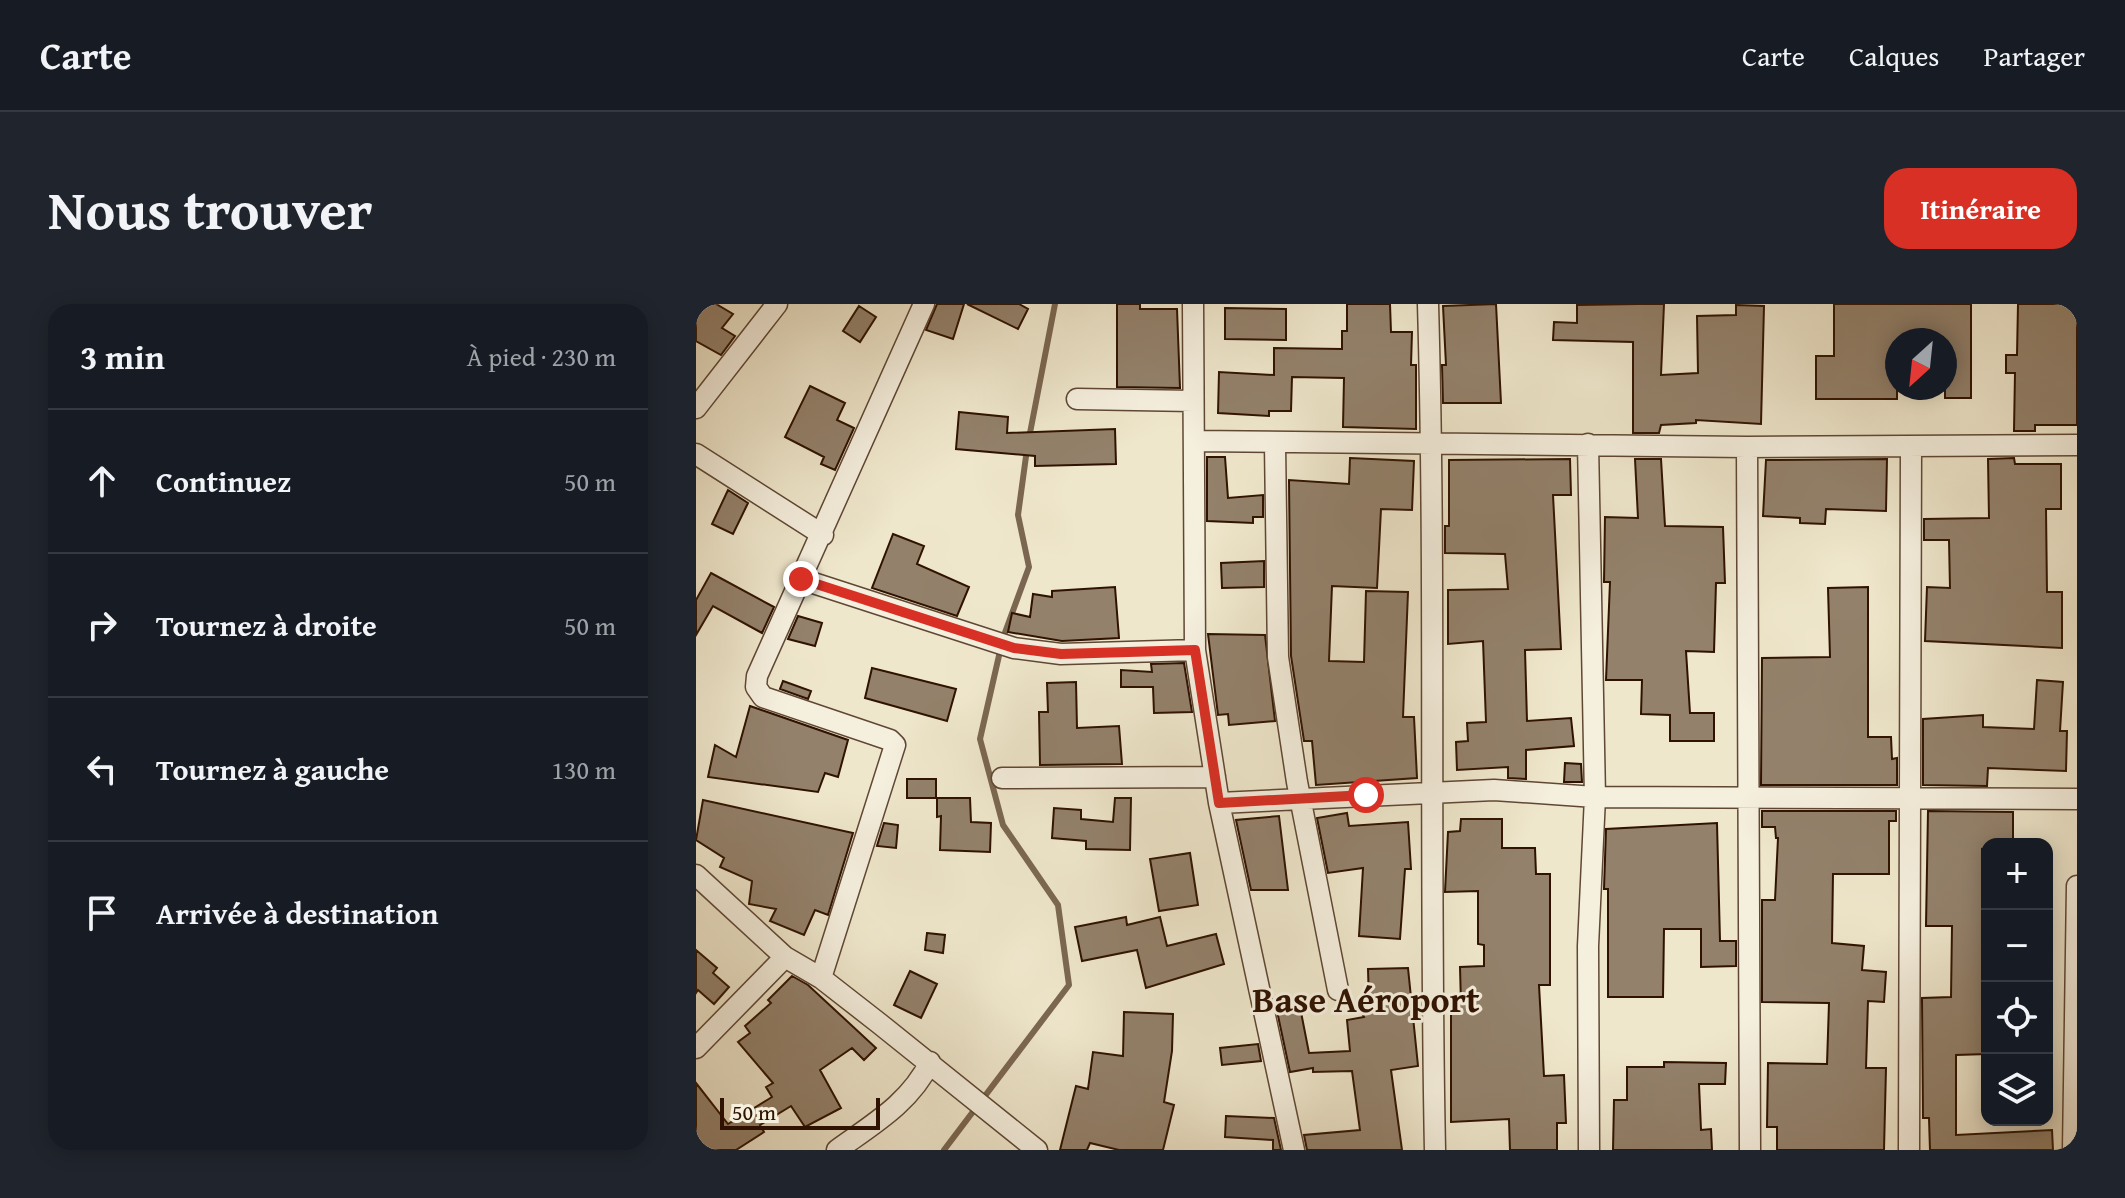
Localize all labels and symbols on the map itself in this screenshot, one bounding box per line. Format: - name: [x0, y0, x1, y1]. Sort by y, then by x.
- north arrow: [1885, 328, 1957, 400]
- route end: [783, 561, 819, 597]
- route start: [1348, 777, 1384, 813]
- district label: Base Aéroport: [1252, 972, 1480, 1025]
- scale bar: [720, 1094, 880, 1130]

